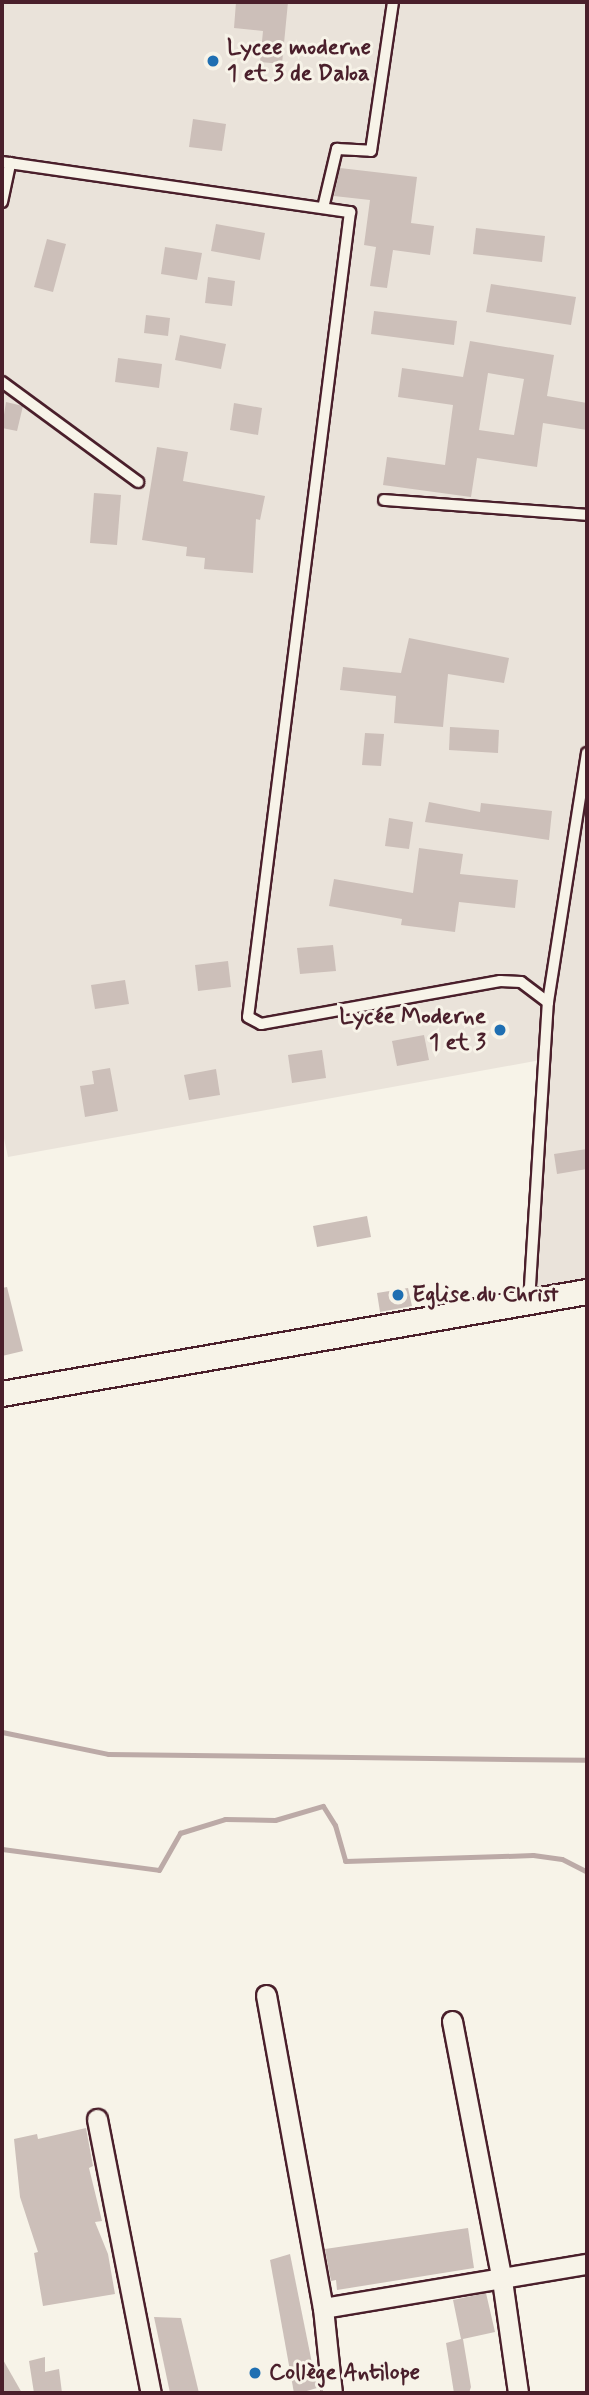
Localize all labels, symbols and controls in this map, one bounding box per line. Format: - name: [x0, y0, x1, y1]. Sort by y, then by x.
- place label: Lycee moderne 1 et 3 de Daloa: [227, 34, 375, 88]
- marker: Lycee moderne 1 et 3 de Daloa: [205, 53, 221, 69]
- place label: Lycée Moderne 1 et 3: [340, 1003, 486, 1057]
- marker: Lycée Moderne 1 et 3: [492, 1022, 508, 1038]
- place label: Eglise du Christ: [412, 1281, 564, 1309]
- marker: Eglise du Christ: [390, 1287, 406, 1303]
- place label: Collège Antilope: [269, 2359, 421, 2387]
- marker: Collège Antilope: [247, 2365, 263, 2381]

